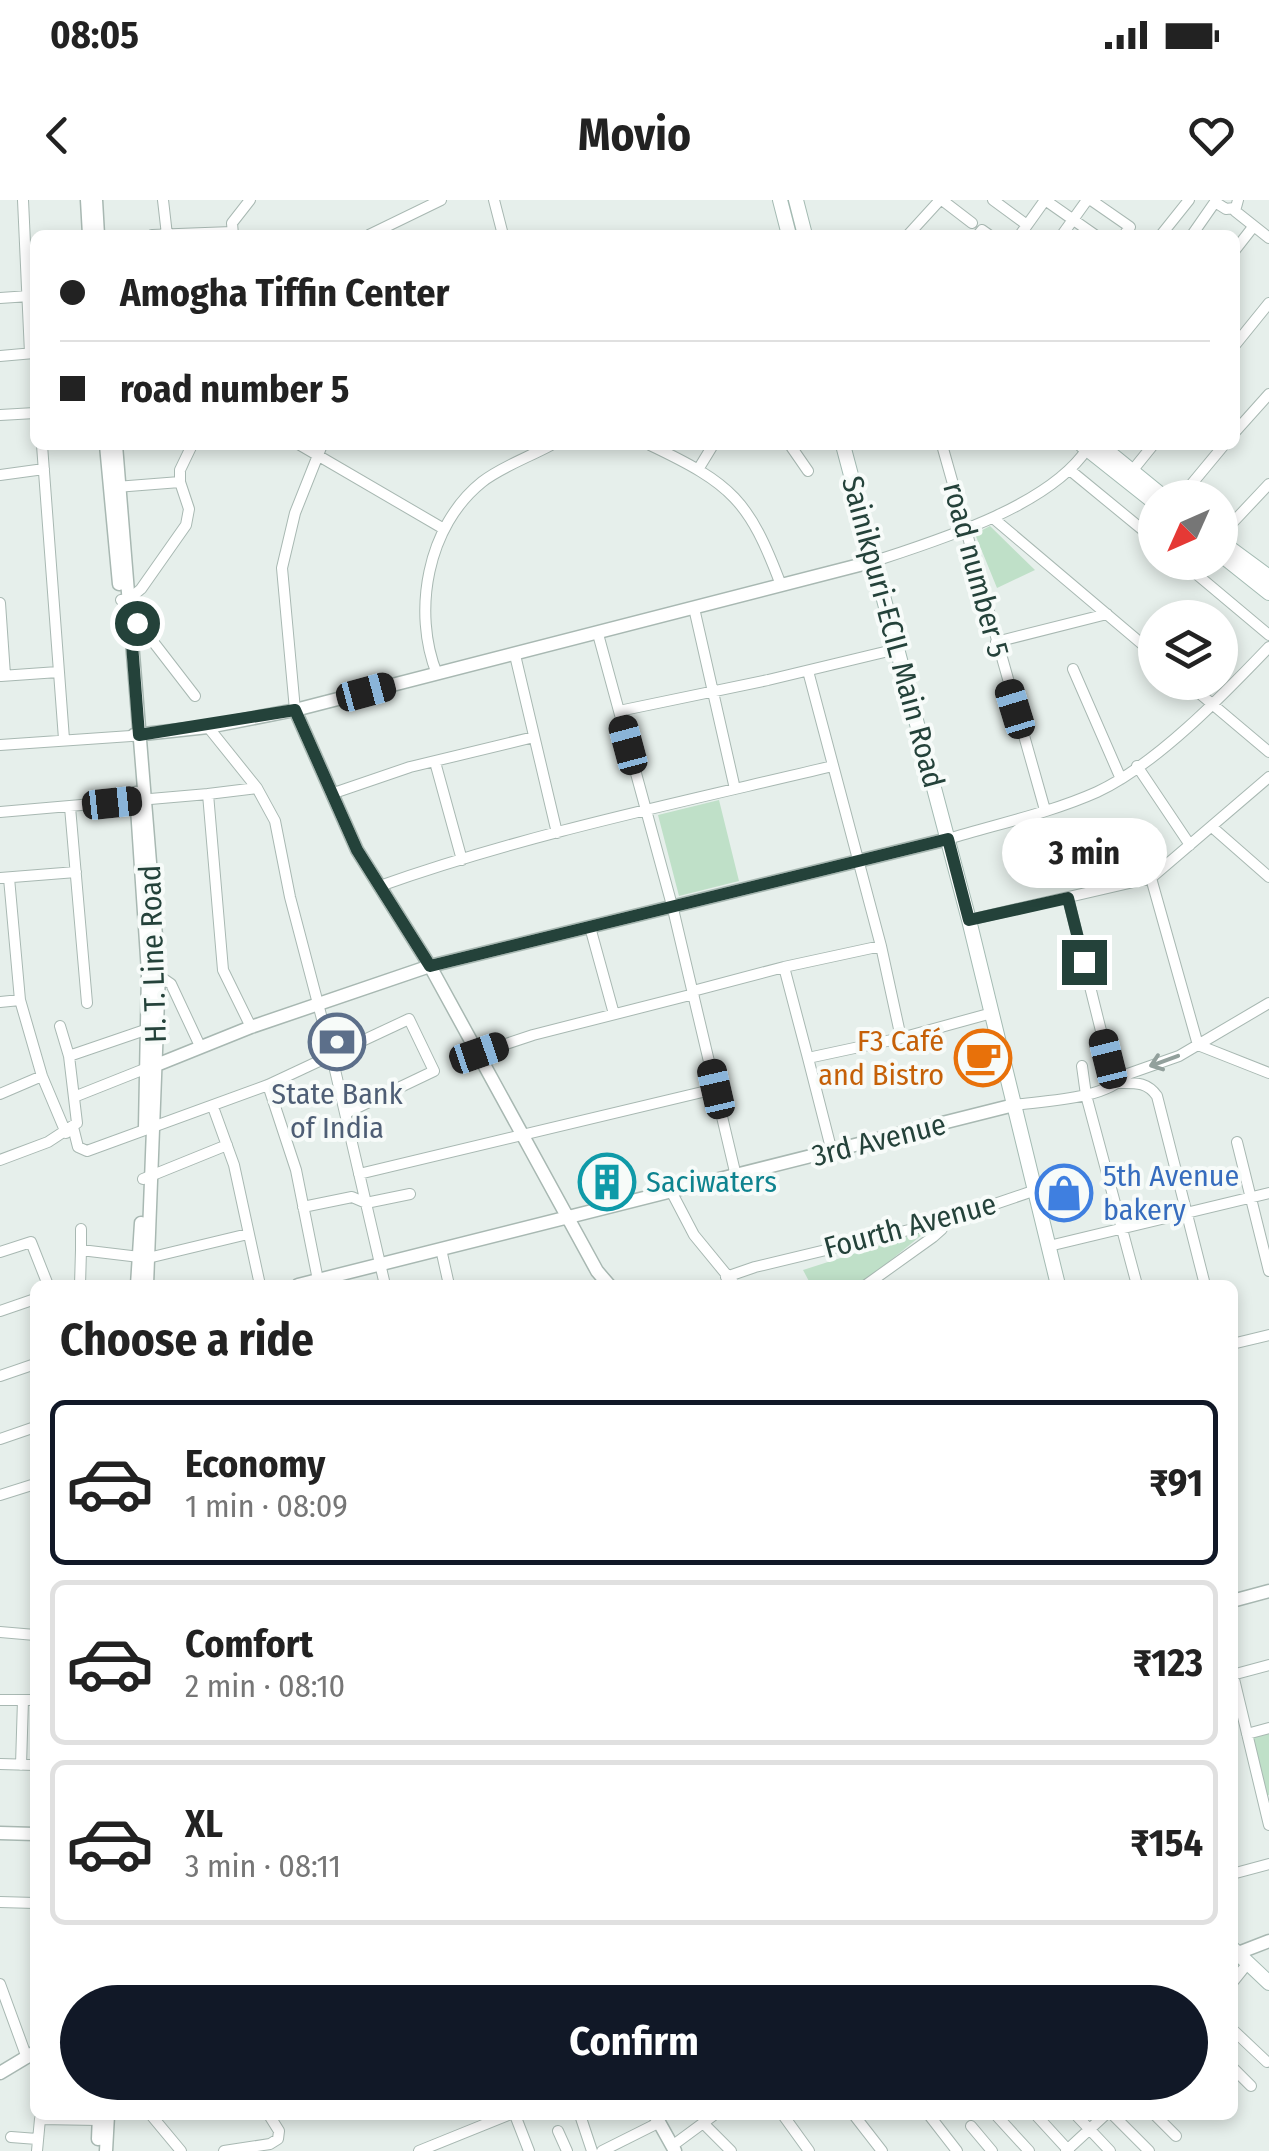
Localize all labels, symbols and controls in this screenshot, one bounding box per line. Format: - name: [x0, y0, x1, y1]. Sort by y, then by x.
- text: 08:05: [50, 12, 139, 58]
- icon: back: [30, 108, 85, 163]
- text: Movio: [578, 108, 691, 162]
- icon: heart: [1184, 108, 1239, 163]
- text: Amogha Tiffin Center: [120, 270, 449, 316]
- text: road number 5: [120, 366, 349, 412]
- street label: Sainikpuri-ECIL Main Road: [834, 472, 952, 792]
- street label: road number 5: [935, 479, 1017, 661]
- north arrow: [1138, 480, 1238, 580]
- map controls: [1138, 480, 1238, 700]
- button: layers: [1138, 600, 1238, 700]
- route start: [115, 601, 160, 646]
- car: [333, 670, 399, 714]
- car: [992, 676, 1038, 742]
- car: [606, 712, 650, 778]
- car: [81, 785, 143, 821]
- callout: 3 min: [1002, 817, 1166, 887]
- text: 3 min: [1049, 834, 1120, 872]
- street label: H. T. Line Road: [132, 865, 174, 1043]
- route end: [1062, 940, 1107, 985]
- bank icon: State Bank of India: [307, 1012, 367, 1072]
- place label: F3 Café and Bistro: [818, 1023, 944, 1093]
- car: [1086, 1026, 1130, 1092]
- cafe icon: F3 Café and Bistro: [953, 1028, 1013, 1088]
- car: [446, 1029, 512, 1077]
- one-way arrow: [1150, 1053, 1181, 1071]
- car: [695, 1056, 737, 1122]
- place label: State Bank of India: [271, 1076, 403, 1146]
- street label: 3rd Avenue: [808, 1106, 950, 1174]
- building icon: Saciwaters: [577, 1152, 637, 1212]
- place label: 5th Avenue bakery: [1103, 1158, 1239, 1228]
- shop icon: 5th Avenue bakery: [1034, 1163, 1094, 1223]
- place label: Saciwaters: [646, 1164, 777, 1200]
- street label: Fourth Avenue: [820, 1186, 1000, 1266]
- text: Choose a ride: [60, 1313, 314, 1367]
- icon: car: [65, 1438, 155, 1528]
- text: Economy: [185, 1441, 325, 1487]
- text: ₹91: [1149, 1460, 1203, 1506]
- text: 1 min · 08:09: [185, 1487, 348, 1525]
- icon: car: [65, 1618, 155, 1708]
- text: Comfort: [185, 1621, 313, 1667]
- text: ₹123: [1133, 1640, 1203, 1686]
- text: 2 min · 08:10: [185, 1667, 345, 1705]
- icon: car: [65, 1798, 155, 1888]
- text: XL: [185, 1801, 223, 1847]
- text: ₹154: [1130, 1820, 1203, 1866]
- text: 3 min · 08:11: [185, 1847, 341, 1885]
- button: Confirm: [60, 1985, 1208, 2100]

